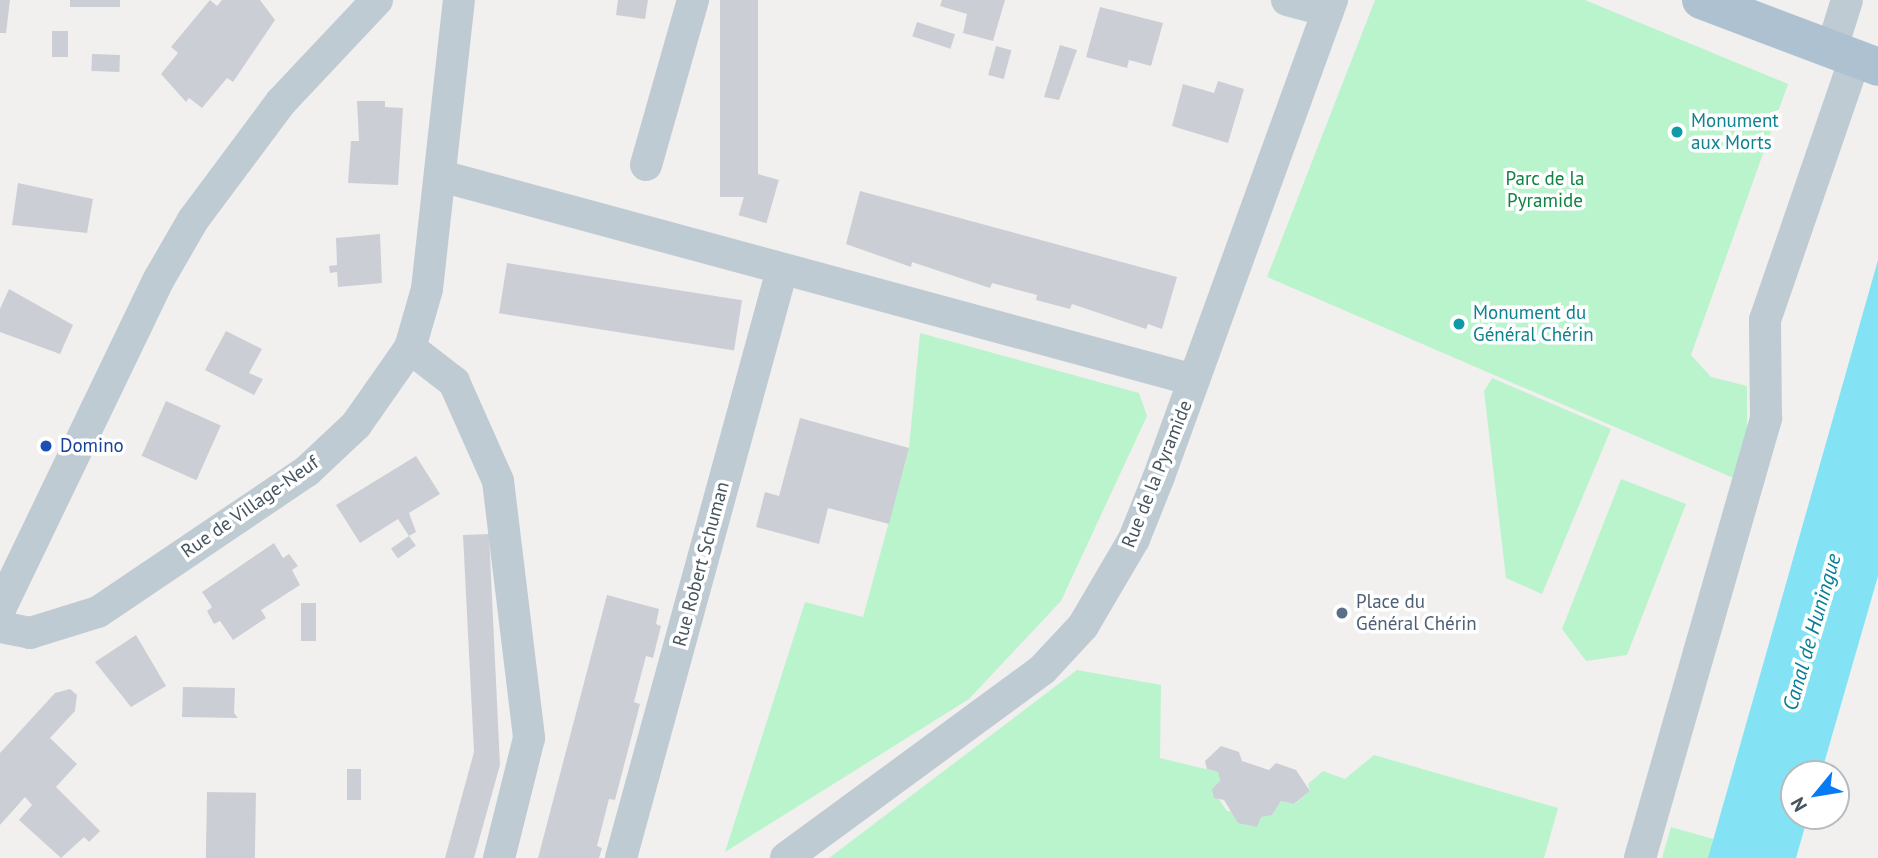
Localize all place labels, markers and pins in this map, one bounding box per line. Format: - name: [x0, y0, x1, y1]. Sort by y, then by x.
- place label: Monument aux Morts: [1691, 110, 1779, 154]
- marker: Monument aux Morts: [1669, 124, 1685, 140]
- place label: Monument du Général Chérin: [1473, 302, 1594, 346]
- marker: Monument du Général Chérin: [1451, 316, 1467, 332]
- place label: Domino: [60, 435, 124, 457]
- marker: Domino: [38, 438, 54, 454]
- place label: Place du Général Chérin: [1356, 591, 1477, 635]
- marker: Place du Général Chérin: [1334, 605, 1350, 621]

